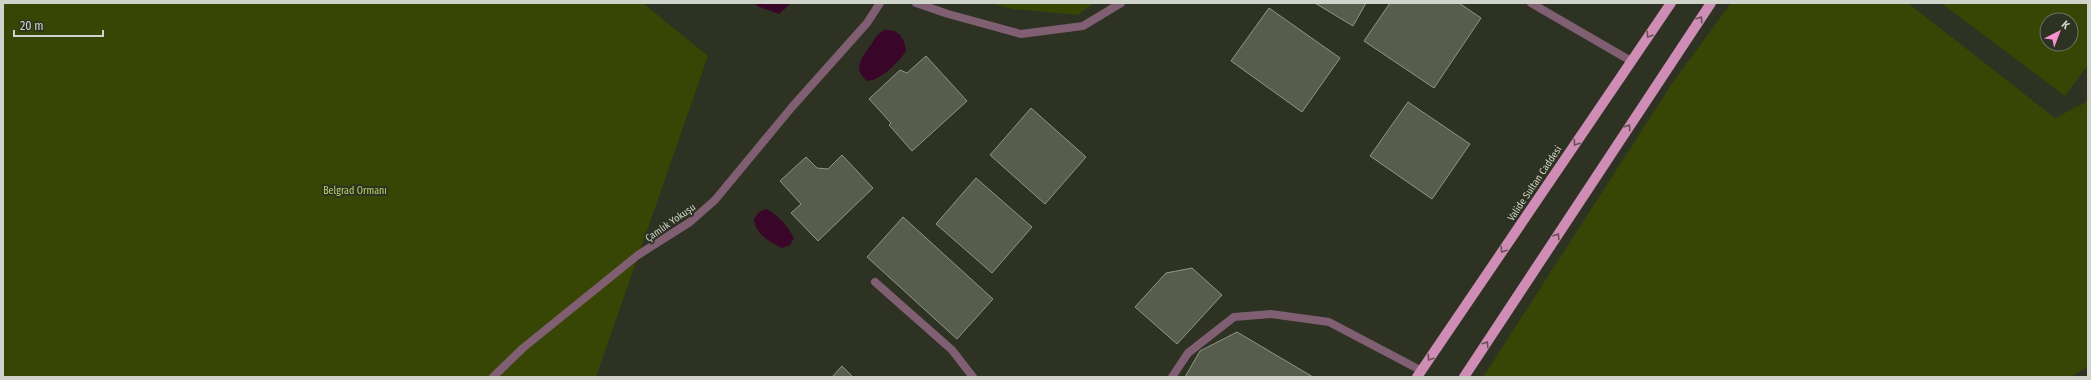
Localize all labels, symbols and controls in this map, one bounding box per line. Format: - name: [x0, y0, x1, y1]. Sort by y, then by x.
- scale bar: [14, 12, 103, 38]
- north arrow: [2039, 12, 2079, 52]
- one-way arrow: [1695, 16, 1702, 23]
- text: K: [2059, 18, 2073, 32]
- text: 20 m: [20, 19, 44, 33]
- one-way arrow: [1646, 31, 1654, 38]
- one-way arrow: [1624, 124, 1631, 131]
- one-way arrow: [1573, 139, 1581, 146]
- street label: Valide Sultan Caddesi: [1505, 144, 1564, 223]
- park label: Belgrad Ormanı: [323, 185, 387, 197]
- street label: Çamlık Yokuşu: [643, 201, 698, 245]
- one-way arrow: [1552, 233, 1560, 240]
- one-way arrow: [1501, 246, 1508, 253]
- one-way arrow: [1481, 342, 1488, 349]
- one-way arrow: [1427, 354, 1435, 361]

